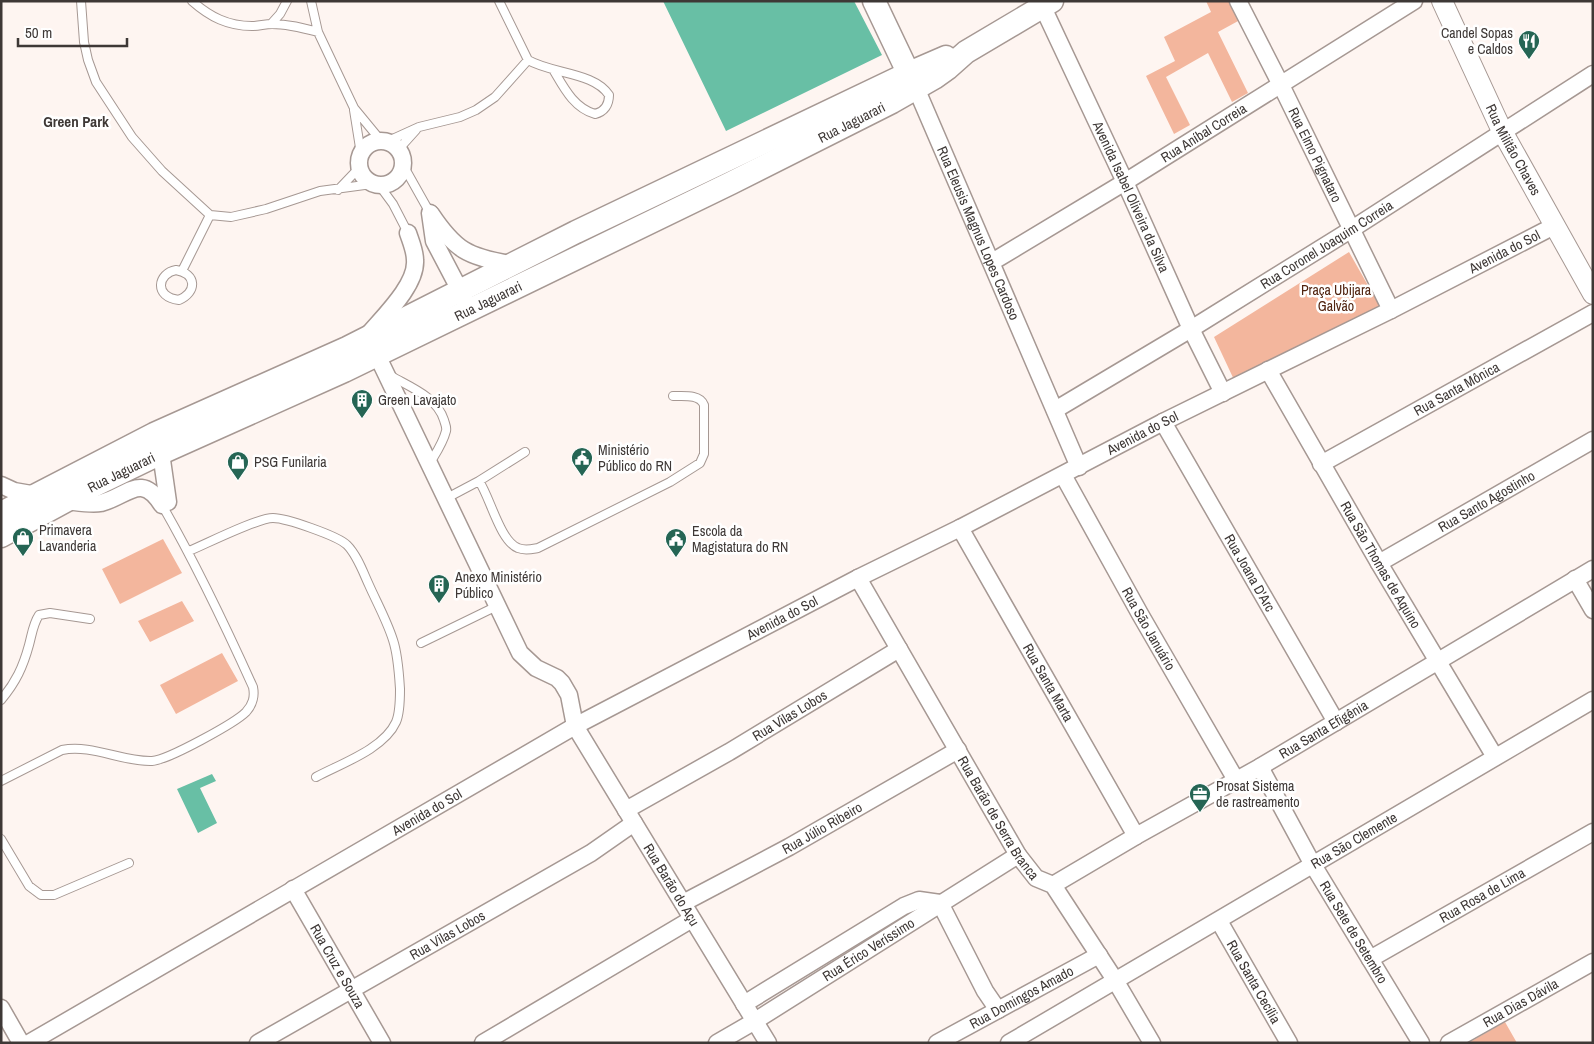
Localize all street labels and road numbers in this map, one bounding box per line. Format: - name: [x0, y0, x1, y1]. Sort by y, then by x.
- street label: Rua Jaguarari: [815, 98, 888, 147]
- street label: Rua Aníbal Correia: [1157, 99, 1250, 166]
- street label: Rua Militão Chaves: [1482, 101, 1545, 199]
- street label: Rua Elmo Pignataro: [1284, 104, 1346, 205]
- street label: Avenida Isabel Oliveira da Silva: [1088, 118, 1174, 276]
- street label: Rua Eleusis Magnus Lopes Cardoso: [933, 144, 1024, 323]
- street label: Rua Coronel Joaquim Correia: [1257, 196, 1397, 293]
- street label: Avenida do Sol: [1465, 226, 1543, 278]
- street label: Rua Jaguarari: [451, 277, 525, 325]
- street label: Rua Santa Mônica: [1411, 357, 1503, 420]
- street label: Avenida do Sol: [1103, 407, 1181, 459]
- street label: Rua Jaguarari: [84, 448, 158, 496]
- street label: Rua Santo Agostinho: [1435, 466, 1538, 536]
- street label: Rua São Thomas de Aquino: [1336, 498, 1425, 632]
- street label: Rua Joana D'Arc: [1221, 531, 1279, 615]
- street label: Rua São Januário: [1118, 584, 1180, 673]
- street label: Avenida do Sol: [743, 592, 821, 644]
- street label: Rua Santa Marta: [1019, 640, 1078, 725]
- street label: Rua Vilas Lobos: [749, 686, 830, 745]
- street label: Rua Santa Efigênia: [1276, 696, 1372, 763]
- street label: Rua Barão de Serra Branca: [954, 753, 1043, 884]
- street label: Avenida do Sol: [388, 785, 465, 840]
- street label: Rua Júlio Ribeiro: [779, 798, 865, 858]
- street label: Rua São Clemente: [1307, 808, 1400, 873]
- street label: Rua Barão do Açu: [640, 840, 704, 929]
- street label: Rua Rosa de Lima: [1436, 863, 1529, 927]
- street label: Rua Sete de Setembro: [1316, 878, 1392, 987]
- street label: Rua Vilas Lobos: [406, 906, 489, 964]
- street label: Rua Érico Veríssimo: [819, 914, 918, 985]
- street label: Rua Cruz e Souza: [306, 921, 369, 1012]
- street label: Rua Santa Cecília: [1223, 937, 1285, 1027]
- street label: Rua Domingos Amado: [966, 962, 1076, 1033]
- street label: Rua Dias Dávila: [1480, 974, 1562, 1031]

